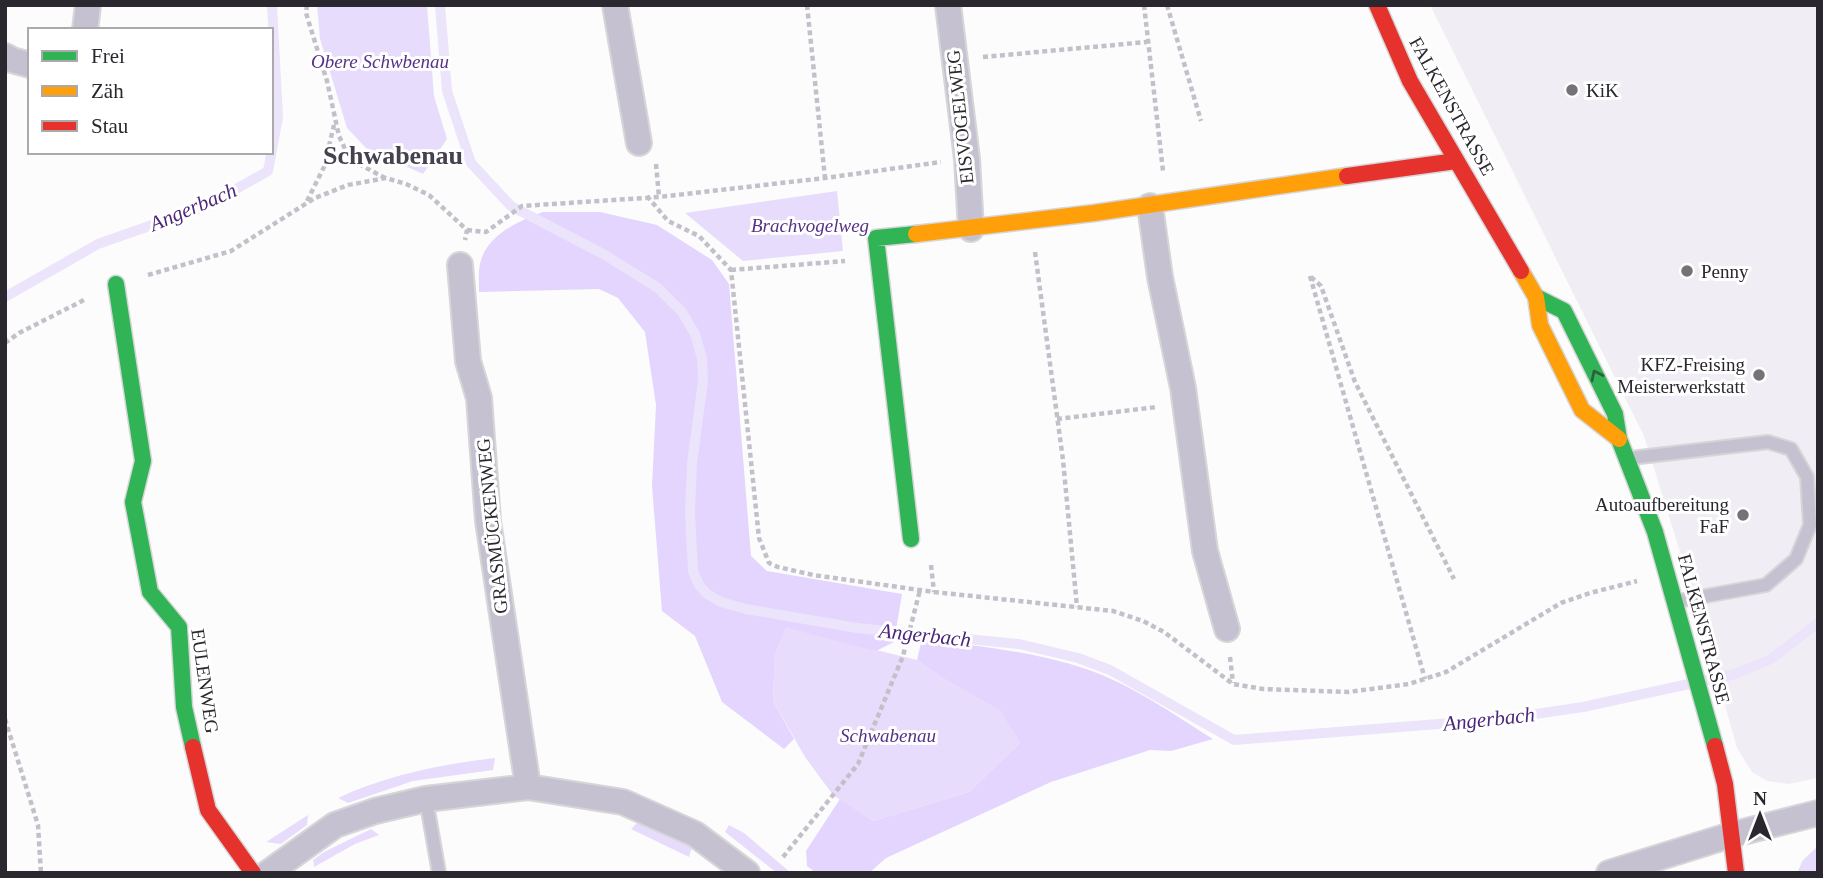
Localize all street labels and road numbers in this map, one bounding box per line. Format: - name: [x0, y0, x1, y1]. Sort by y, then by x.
- street label: FALKENSTRASSE: [1405, 33, 1499, 179]
- street label: EISVOGELWEG: [942, 49, 977, 185]
- street label: GRASMÜCKENWEG: [472, 437, 512, 615]
- street label: FALKENSTRASSE: [1674, 551, 1734, 707]
- street label: EULENWEG: [187, 627, 223, 735]

